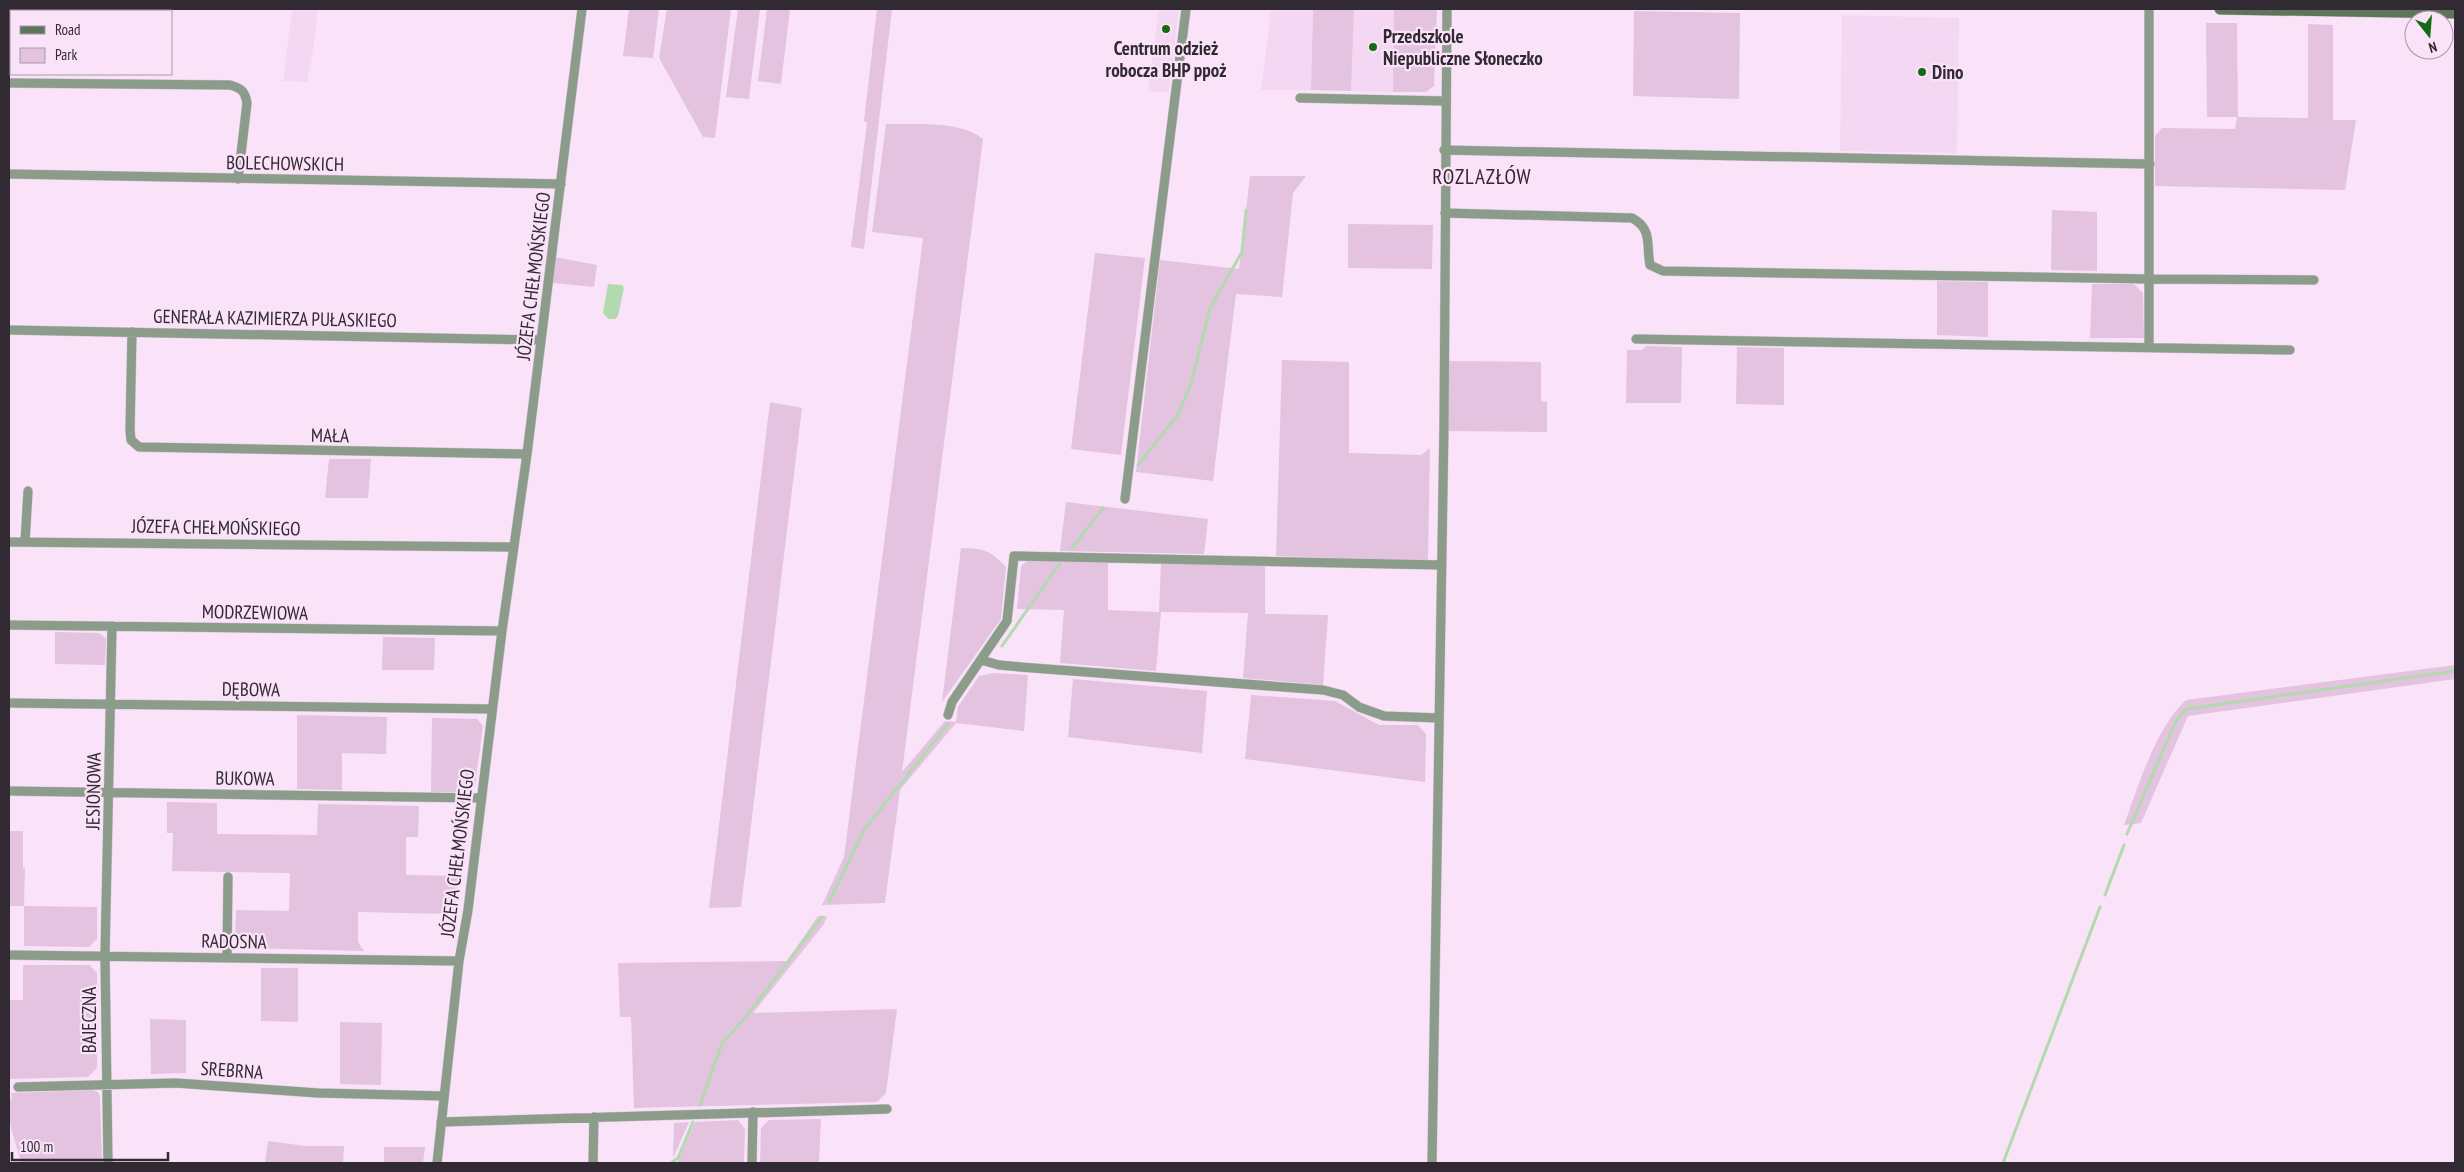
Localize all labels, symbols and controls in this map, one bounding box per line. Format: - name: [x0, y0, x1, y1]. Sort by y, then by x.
- legend: [10, 10, 172, 75]
- north arrow: [2404, 10, 2454, 60]
- text: Road: [55, 20, 81, 39]
- marker: Centrum odzież robocza BHP ppoż: [1160, 23, 1172, 35]
- place label: Przedszkole Niepubliczne Słoneczko: [1383, 24, 1543, 70]
- place label: Centrum odzież robocza BHP ppoż: [1106, 36, 1226, 82]
- text: N: [2427, 38, 2439, 57]
- marker: Przedszkole Niepubliczne Słoneczko: [1367, 41, 1379, 53]
- text: Park: [55, 45, 77, 64]
- place label: Dino: [1932, 60, 1963, 84]
- marker: Dino: [1916, 66, 1928, 78]
- street label: BOLECHOWSKICH: [226, 150, 344, 176]
- district label: ROZLAZŁÓW: [1432, 163, 1532, 190]
- street label: JÓZEFA CHEŁMOŃSKIEGO: [511, 191, 555, 362]
- street label: GENERAŁA KAZIMIERZA PUŁASKIEGO: [153, 304, 397, 332]
- street label: MAŁA: [311, 423, 349, 447]
- street label: JÓZEFA CHEŁMOŃSKIEGO: [130, 514, 301, 540]
- street label: MODRZEWIOWA: [202, 599, 308, 625]
- street label: DĘBOWA: [222, 676, 280, 702]
- street label: JESIONOWA: [80, 752, 106, 831]
- street label: BUKOWA: [215, 765, 275, 791]
- street label: JÓZEFA CHEŁMOŃSKIEGO: [435, 768, 479, 939]
- street label: RADOSNA: [201, 928, 267, 954]
- street label: BAJECZNA: [77, 987, 101, 1053]
- street label: SREBRNA: [200, 1056, 264, 1084]
- scale bar: [12, 1130, 169, 1162]
- text: 100 m: [20, 1137, 53, 1156]

